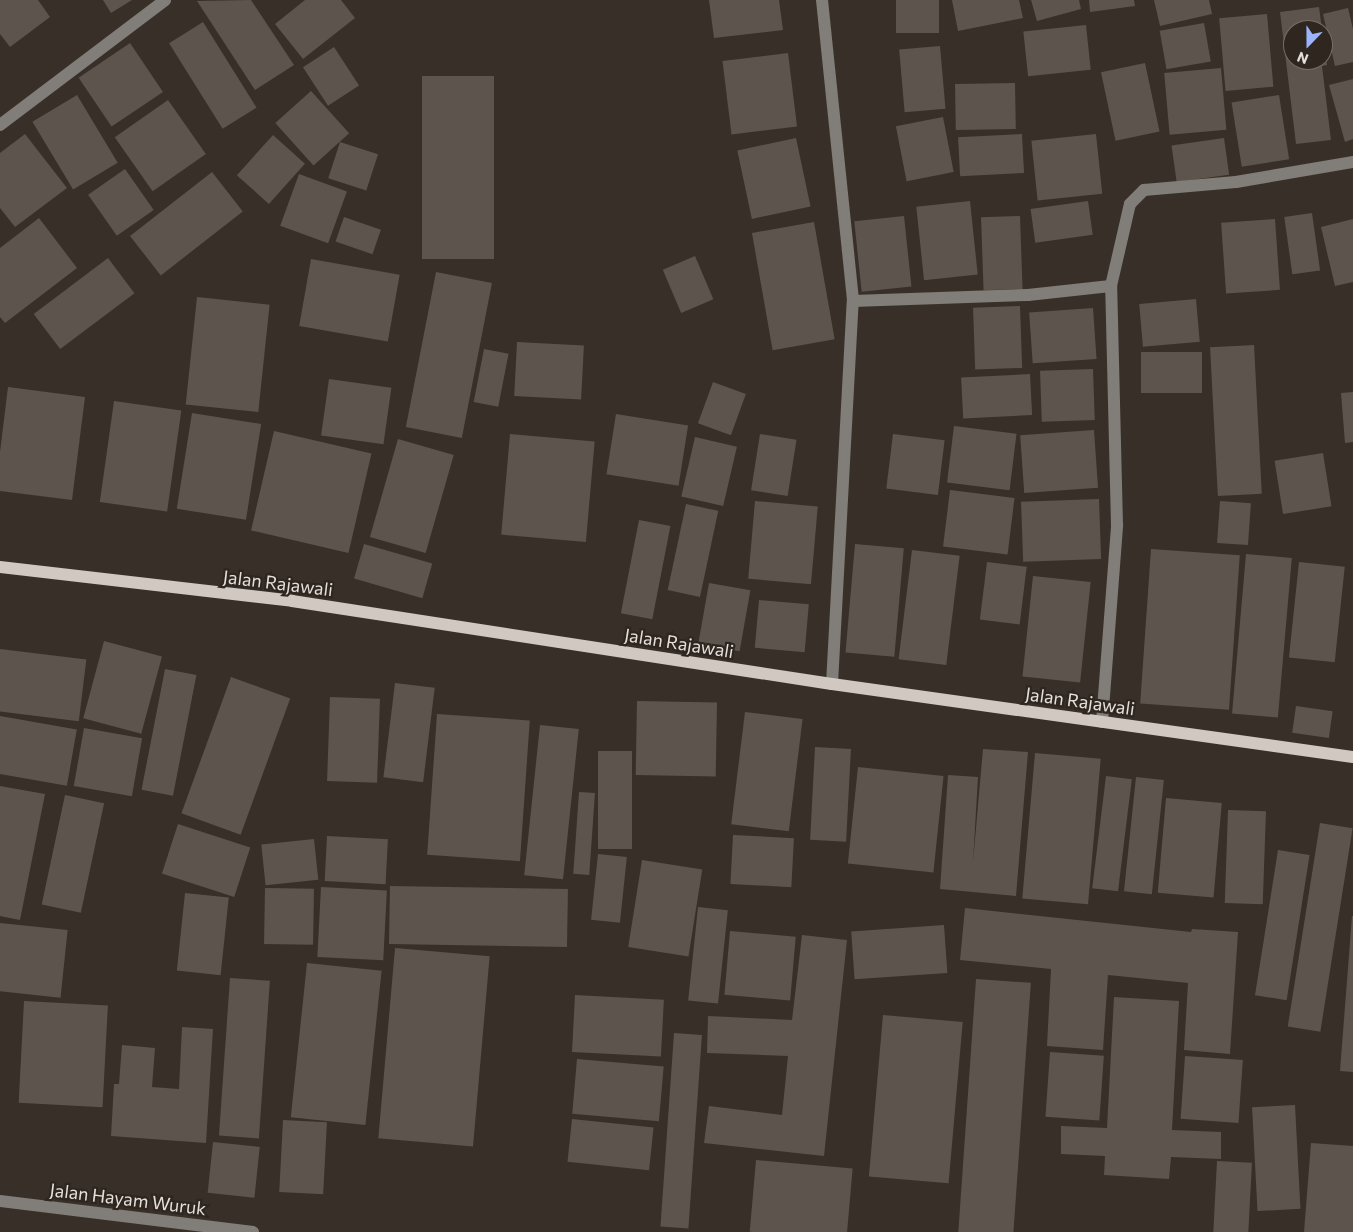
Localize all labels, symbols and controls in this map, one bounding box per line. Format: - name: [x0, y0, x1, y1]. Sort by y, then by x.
- north arrow: [1283, 20, 1333, 70]
- text: N: [1295, 49, 1311, 68]
- street label: Jalan Rajawali: [222, 566, 334, 600]
- street label: Jalan Rajawali: [623, 624, 735, 662]
- street label: Jalan Rajawali: [1024, 683, 1136, 719]
- street label: Jalan Hayam Wuruk: [49, 1179, 207, 1219]

